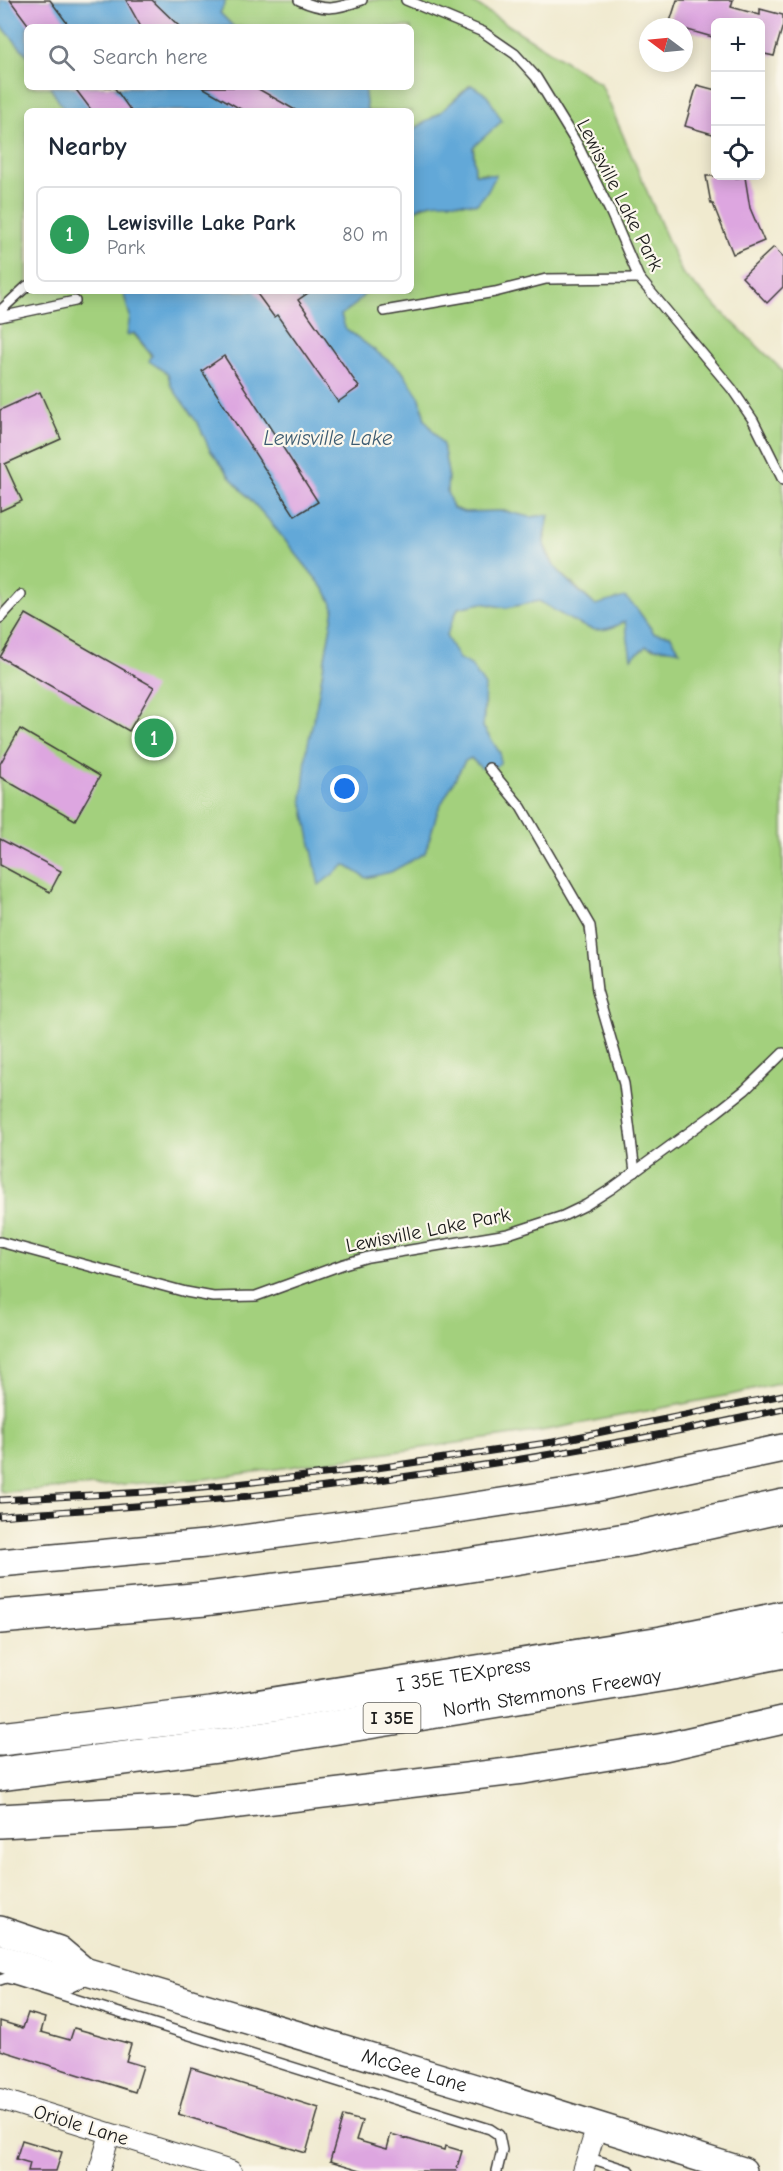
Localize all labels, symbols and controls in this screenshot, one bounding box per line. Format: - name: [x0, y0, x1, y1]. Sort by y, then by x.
- north arrow: [639, 18, 693, 72]
- map controls: [711, 18, 765, 180]
- button: +: [711, 18, 765, 72]
- search box: [24, 24, 414, 90]
- icon: search: [45, 41, 78, 74]
- text: Search here: [93, 44, 208, 70]
- button: −: [711, 72, 765, 126]
- street label: Lewisville Lake Park: [572, 115, 668, 275]
- button: locate: [711, 126, 765, 180]
- text: Nearby: [48, 132, 127, 162]
- text: Lewisville Lake Park: [107, 210, 296, 236]
- text: 1: [66, 223, 73, 246]
- text: 80 m: [342, 223, 388, 246]
- text: Park: [107, 236, 145, 259]
- water label: Lewisville Lake: [264, 426, 393, 450]
- pin: 1: [134, 716, 174, 760]
- your location: [330, 774, 359, 803]
- street label: Lewisville Lake Park: [344, 1203, 513, 1257]
- street label: I 35E TEXpress: [395, 1652, 532, 1696]
- street label: North Stemmons Freeway: [441, 1663, 663, 1721]
- road number: I 35E: [364, 1703, 420, 1733]
- street label: McGee Lane: [359, 2043, 470, 2096]
- street label: Oriole Lane: [31, 2100, 131, 2150]

